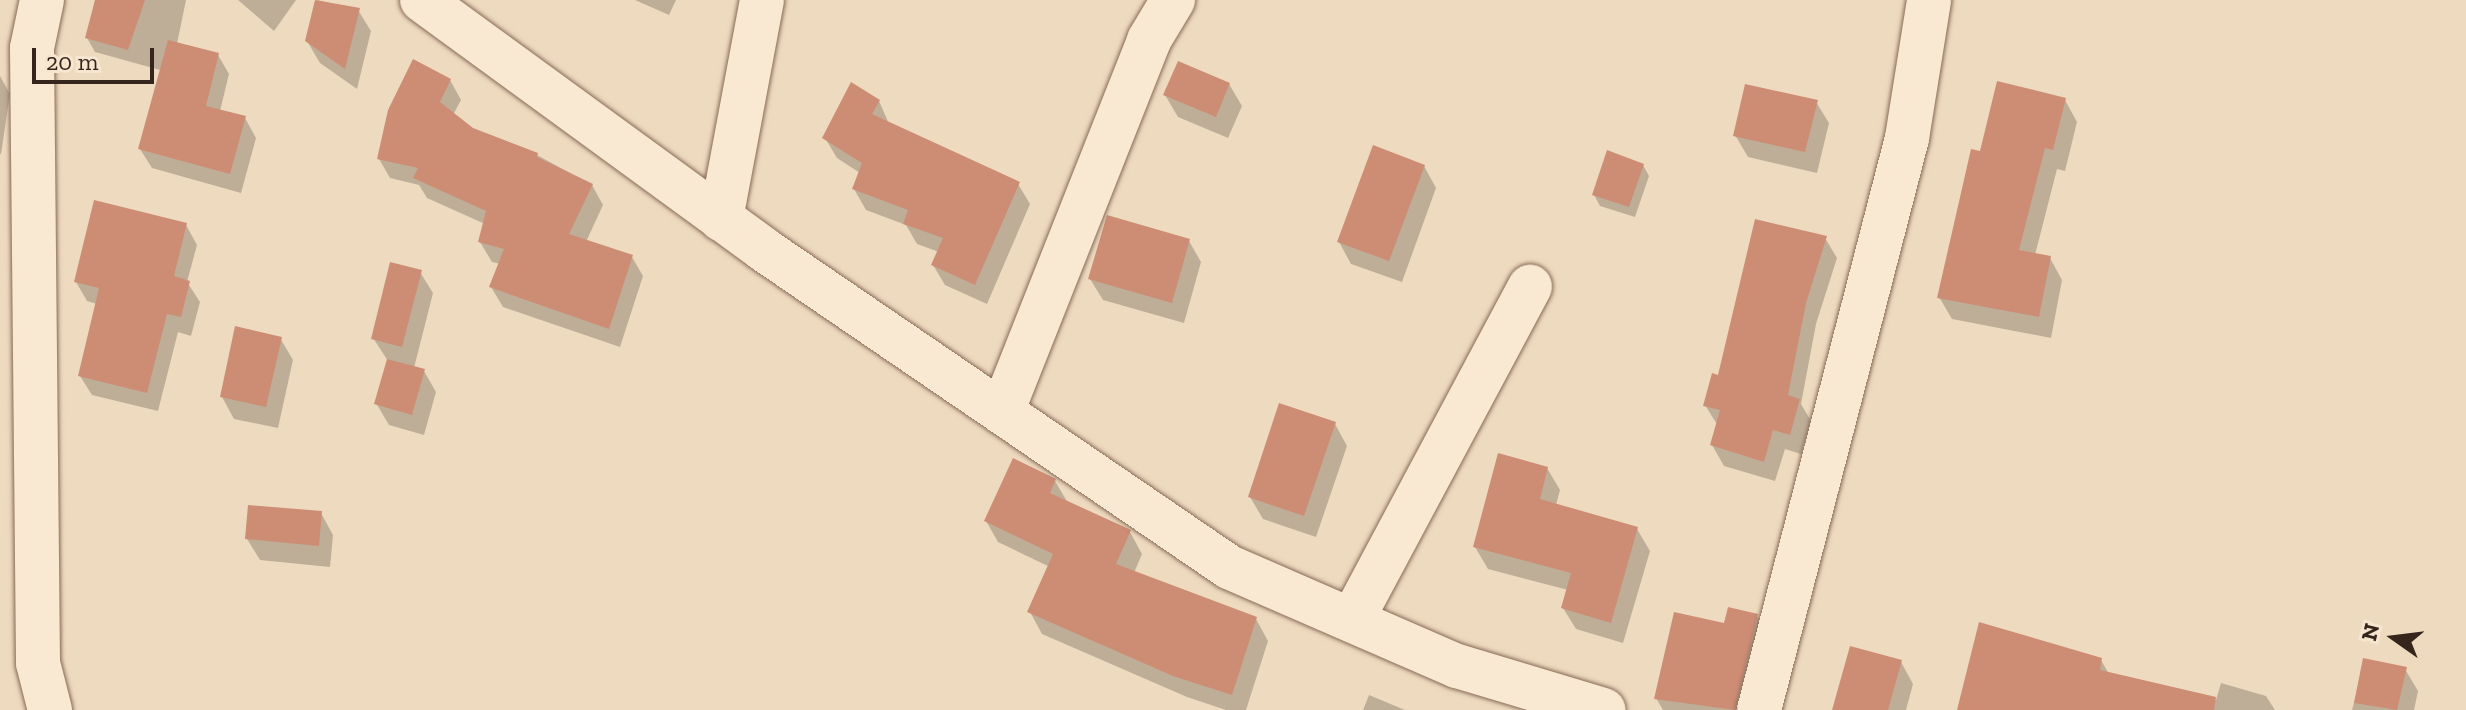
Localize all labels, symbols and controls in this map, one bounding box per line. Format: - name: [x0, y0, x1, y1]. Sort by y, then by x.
- scale bar: [36, 32, 158, 82]
- text: 20 m: [46, 47, 98, 76]
- north arrow: [2354, 598, 2434, 678]
- text: N: [2355, 621, 2385, 643]

